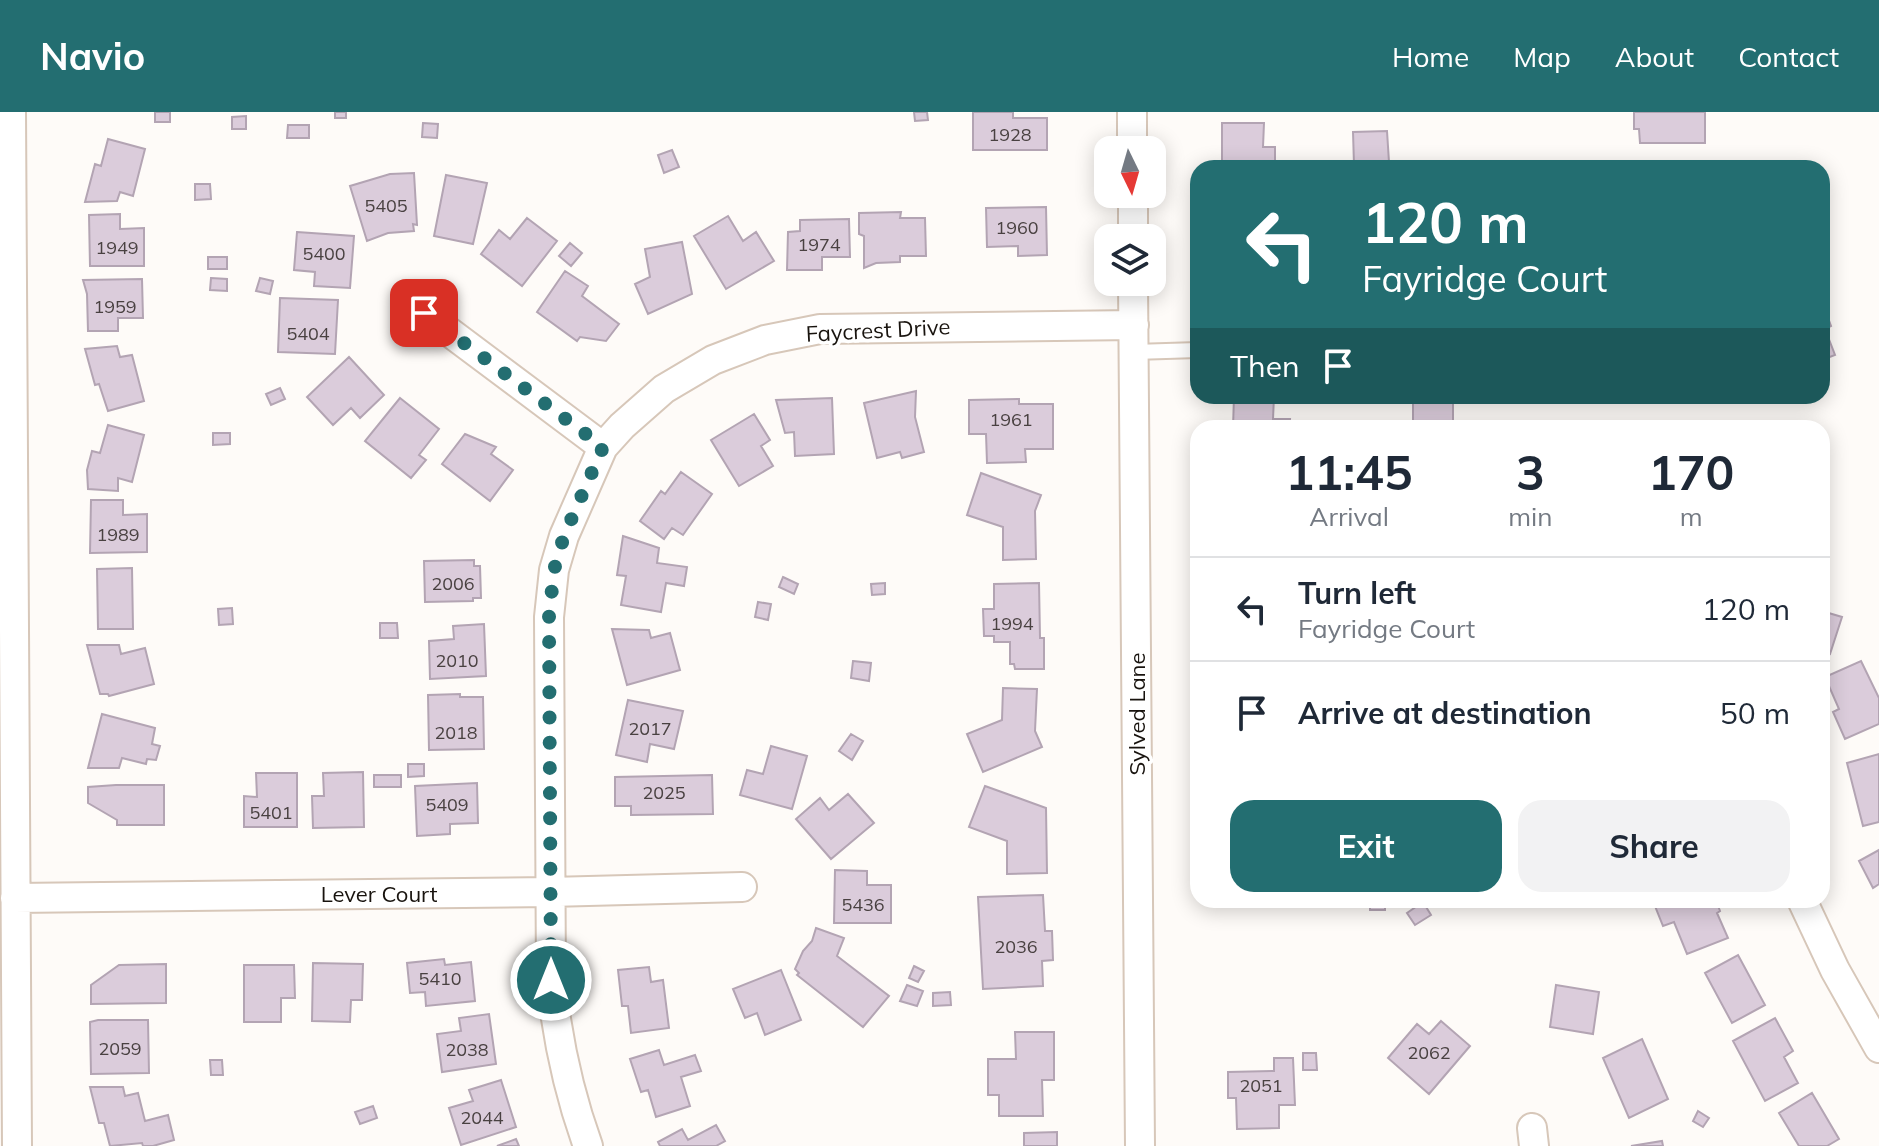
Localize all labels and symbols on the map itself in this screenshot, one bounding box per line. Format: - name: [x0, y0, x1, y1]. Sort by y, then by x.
- house number: 1928: [988, 123, 1032, 146]
- north arrow: [1094, 136, 1166, 208]
- house number: 5405: [364, 194, 408, 217]
- house number: 1960: [995, 216, 1039, 239]
- house number: 1974: [797, 233, 841, 256]
- house number: 1949: [95, 236, 139, 259]
- house number: 5400: [302, 242, 346, 265]
- pin: [390, 279, 458, 347]
- house number: 1959: [93, 295, 137, 318]
- street label: Faycrest Drive: [805, 312, 951, 348]
- house number: 5404: [286, 322, 330, 345]
- house number: 1961: [989, 408, 1033, 431]
- house number: 1989: [96, 523, 140, 546]
- house number: 2006: [431, 572, 475, 595]
- house number: 1994: [990, 612, 1034, 635]
- house number: 2010: [435, 649, 479, 672]
- street label: Sylved Lane: [1123, 653, 1151, 775]
- house number: 2017: [628, 717, 672, 740]
- house number: 2018: [434, 721, 478, 744]
- house number: 2025: [642, 781, 686, 804]
- house number: 5409: [425, 793, 469, 816]
- house number: 5401: [249, 801, 293, 824]
- street label: Lever Court: [321, 880, 438, 908]
- house number: 5436: [841, 893, 885, 916]
- house number: 2036: [994, 935, 1038, 958]
- position arrow: [509, 938, 593, 1022]
- house number: 5410: [418, 967, 462, 990]
- house number: 2059: [98, 1037, 142, 1060]
- house number: 2038: [445, 1038, 489, 1061]
- house number: 2062: [1407, 1041, 1451, 1064]
- house number: 2051: [1239, 1074, 1283, 1097]
- house number: 2044: [460, 1106, 504, 1129]

